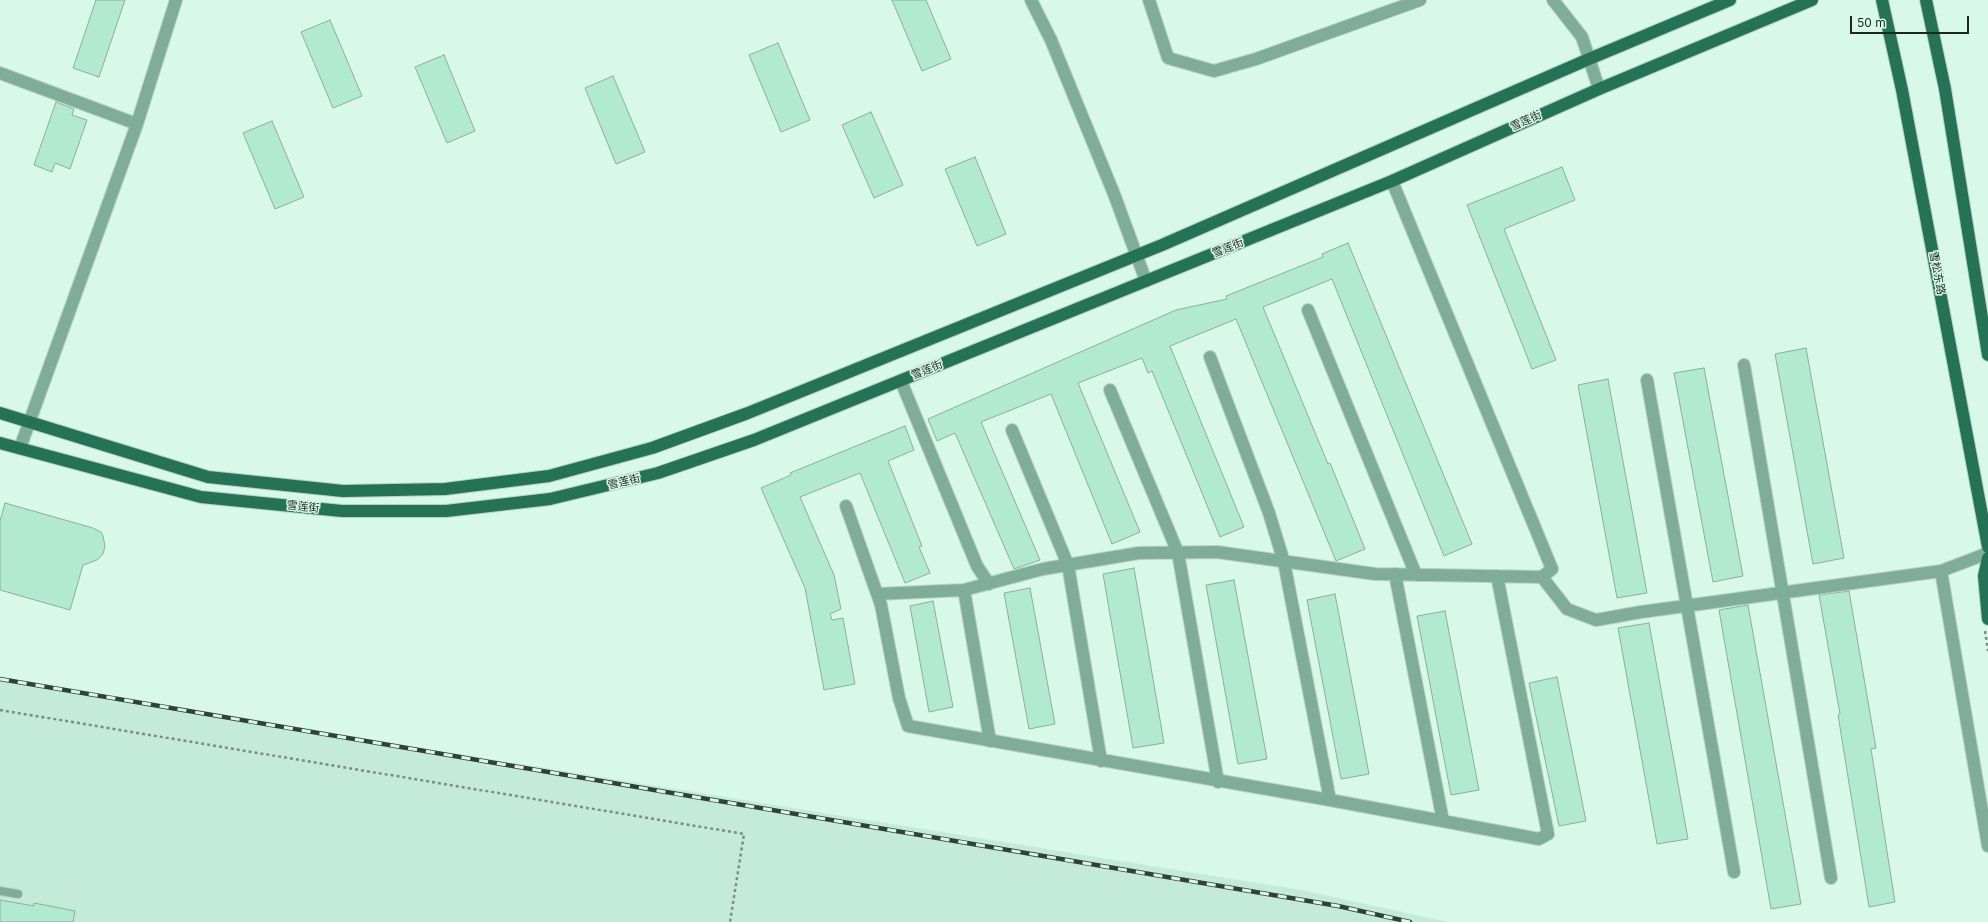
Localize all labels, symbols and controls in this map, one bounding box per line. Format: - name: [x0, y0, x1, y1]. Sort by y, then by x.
- scale bar: [1852, 8, 1971, 34]
- text: 50 m: [1857, 15, 1886, 30]
- street label: 雪莲街: [1508, 108, 1544, 134]
- street label: 雪莲街: [1210, 236, 1246, 260]
- street label: 雪松东路: [1926, 250, 1948, 296]
- street label: 雪莲街: [909, 358, 945, 382]
- street label: 雪莲街: [606, 472, 642, 492]
- street label: 雪莲街: [286, 499, 320, 515]

